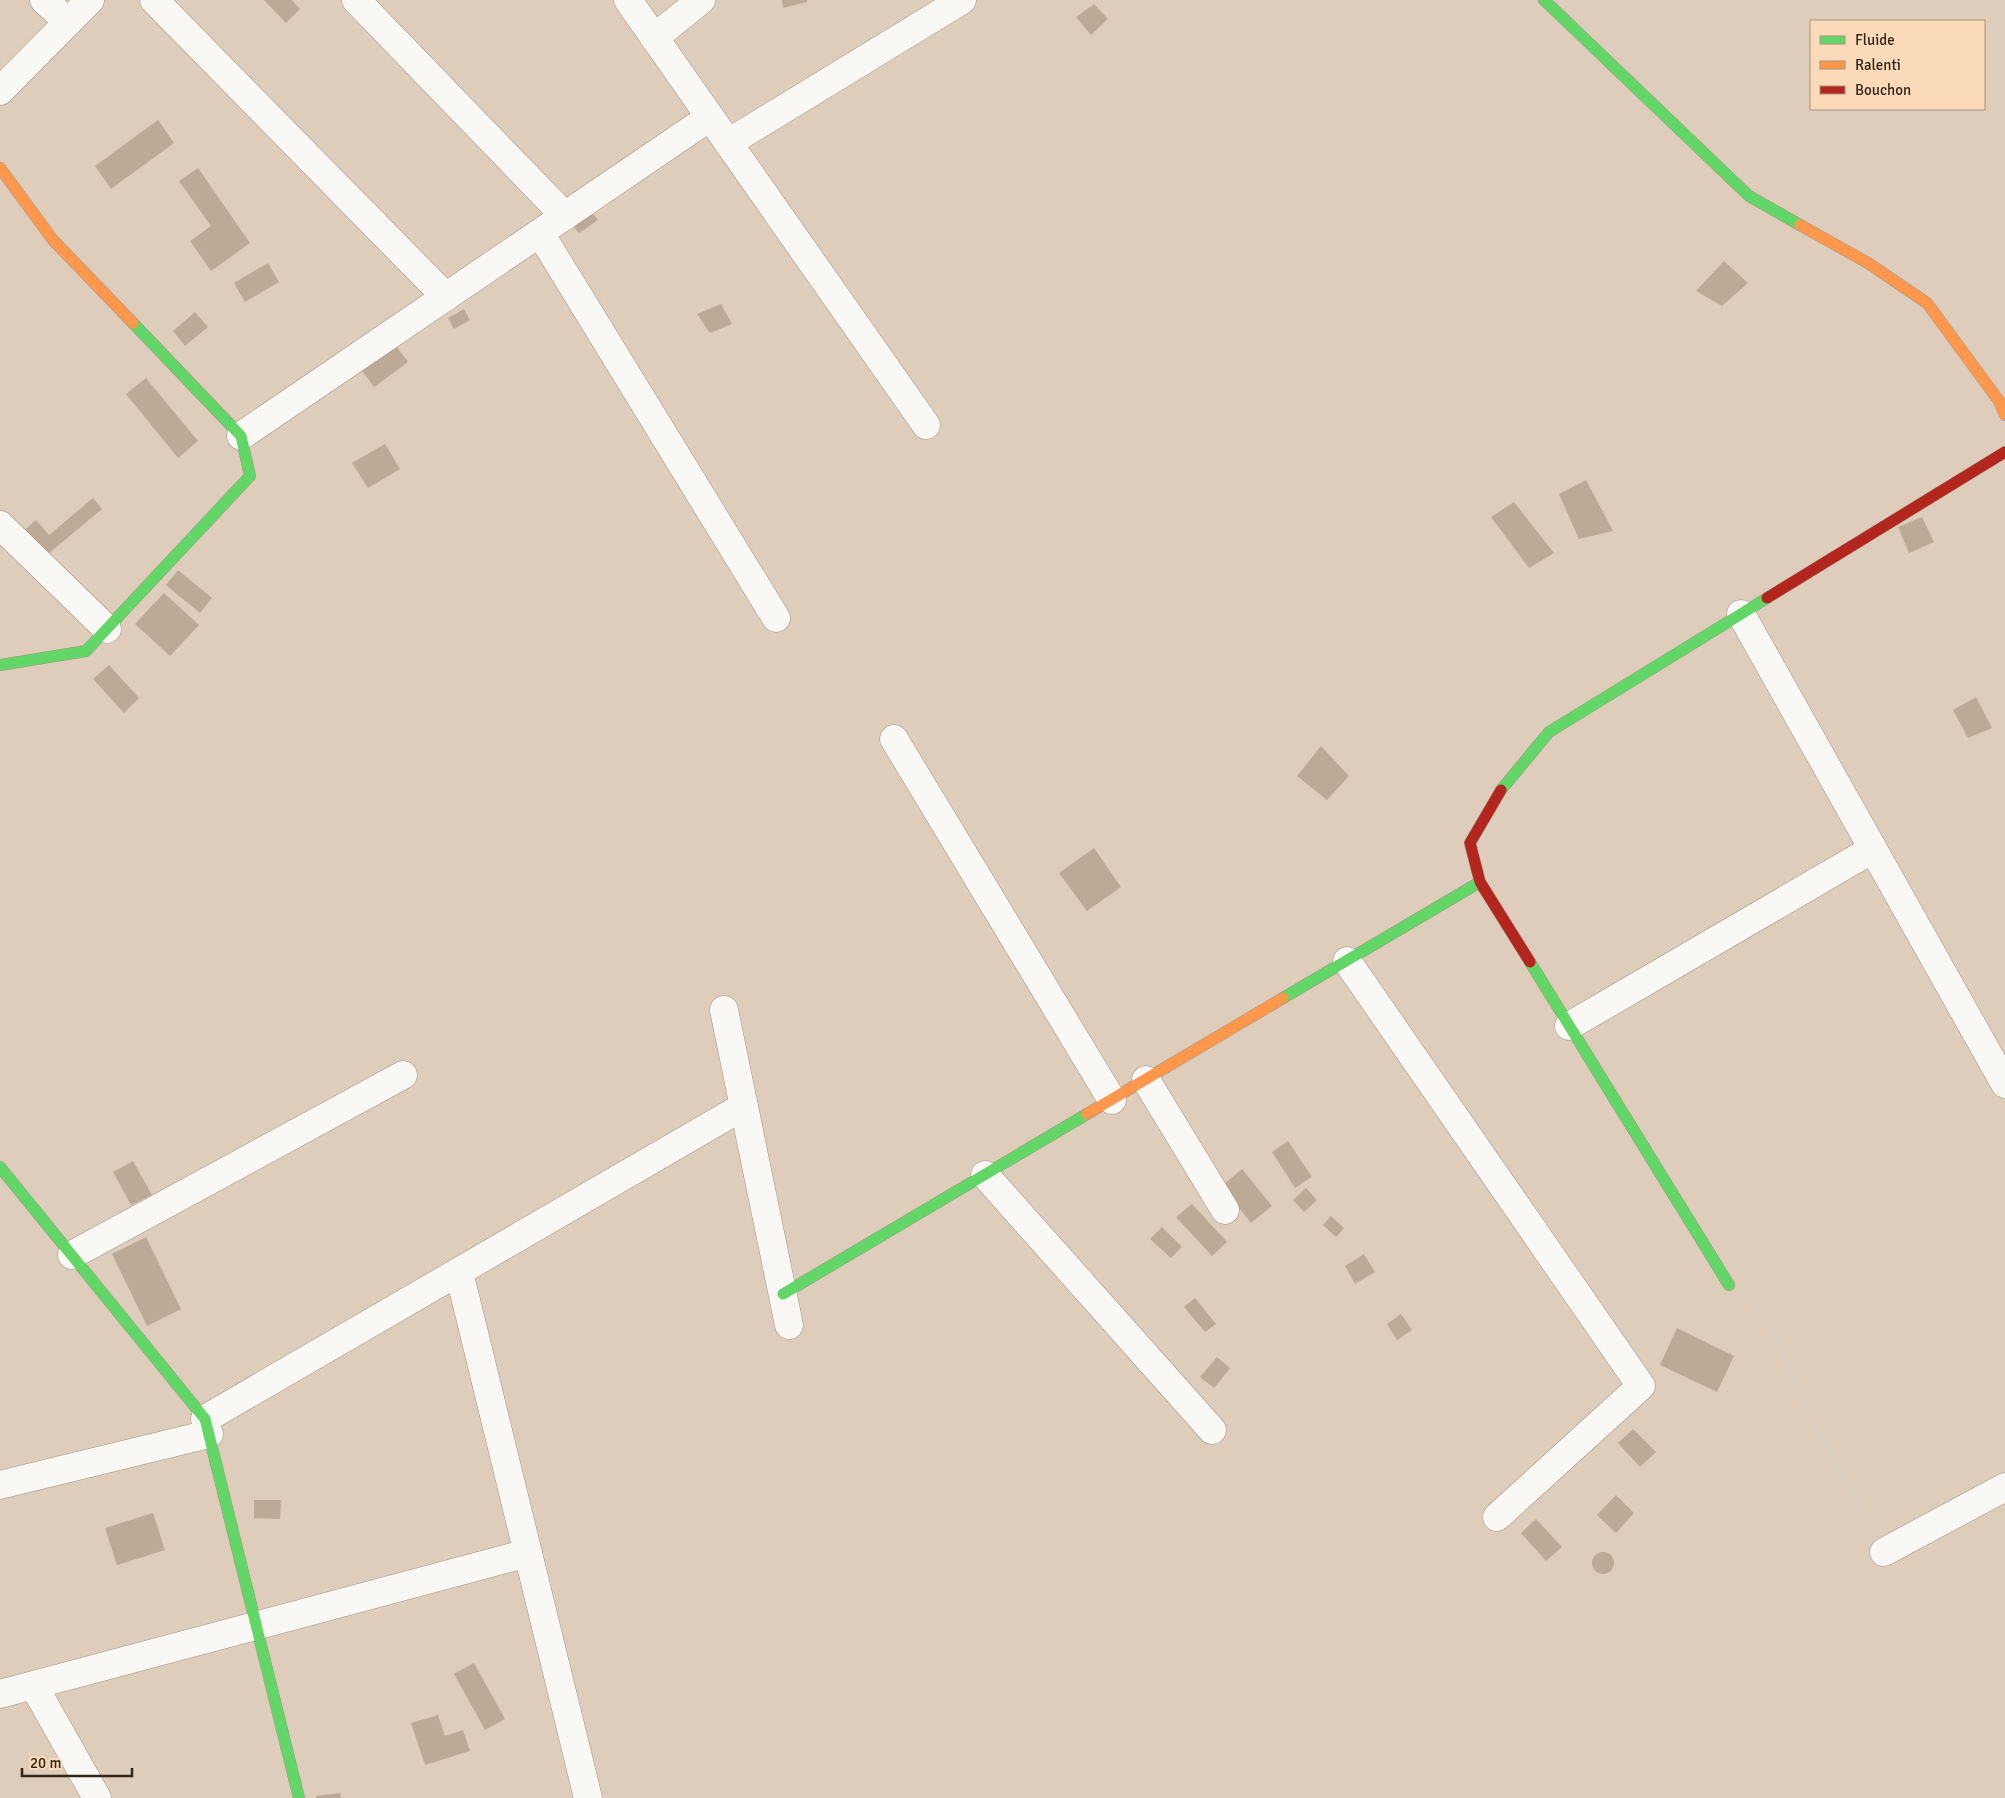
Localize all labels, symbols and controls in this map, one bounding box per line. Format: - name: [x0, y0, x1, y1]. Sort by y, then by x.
- legend: [1810, 20, 1985, 110]
- text: Fluide: [1855, 31, 1895, 49]
- text: Ralenti: [1855, 56, 1901, 74]
- text: Bouchon: [1855, 81, 1911, 99]
- scale bar: [22, 1746, 132, 1778]
- text: 20 m: [30, 1754, 61, 1772]

